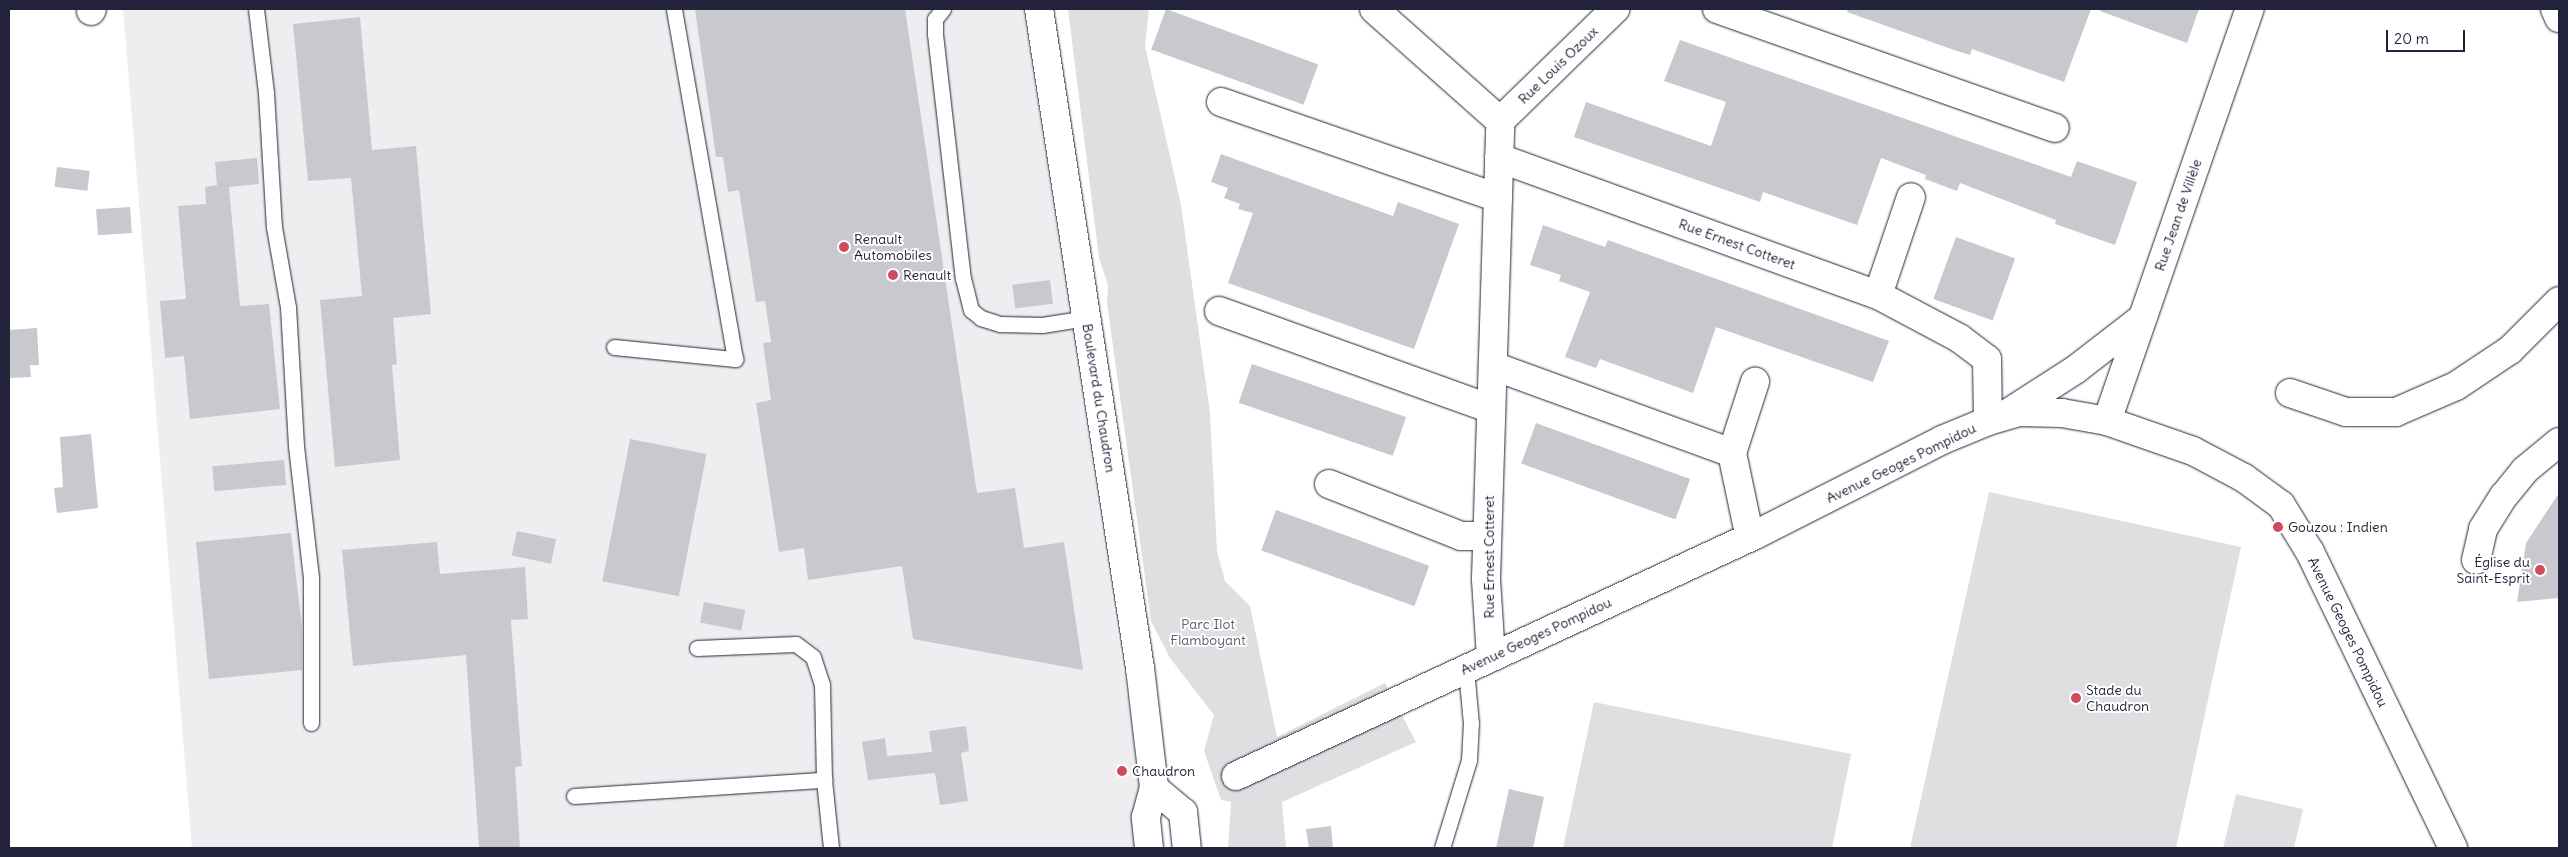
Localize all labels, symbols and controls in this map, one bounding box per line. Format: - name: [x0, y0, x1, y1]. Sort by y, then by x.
- scale bar: [2388, 20, 2467, 52]
- street label: Rue Louis Ozoux: [1515, 23, 1601, 107]
- text: 20 m: [2394, 29, 2429, 48]
- street label: Rue Jean de Villèle: [2151, 157, 2205, 273]
- street label: Rue Ernest Cotteret: [1676, 215, 1798, 273]
- place label: Renault Automobiles: [854, 231, 932, 264]
- marker: Renault Automobiles: [838, 241, 850, 253]
- place label: Renault: [903, 267, 951, 283]
- marker: Renault: [887, 269, 899, 281]
- street label: Boulevard du Chaudron: [1079, 322, 1119, 474]
- street label: Avenue Geoges Pompidou: [1823, 419, 1979, 507]
- street label: Rue Ernest Cotteret: [1481, 496, 1497, 618]
- place label: Gouzou : Indien: [2288, 519, 2388, 535]
- marker: Gouzou : Indien: [2272, 521, 2284, 533]
- street label: Avenue Geoges Pompidou: [2304, 554, 2392, 710]
- place label: Église du Saint-Esprit: [2457, 554, 2530, 586]
- marker: Église du Saint-Esprit: [2534, 564, 2546, 576]
- street label: Avenue Geoges Pompidou: [1458, 594, 1614, 678]
- park label: Parc Ilot Flamboyant: [1170, 616, 1246, 648]
- place label: Stade du Chaudron: [2086, 682, 2149, 714]
- marker: Stade du Chaudron: [2070, 692, 2082, 704]
- place label: Chaudron: [1132, 763, 1195, 779]
- marker: Chaudron: [1116, 765, 1128, 777]

